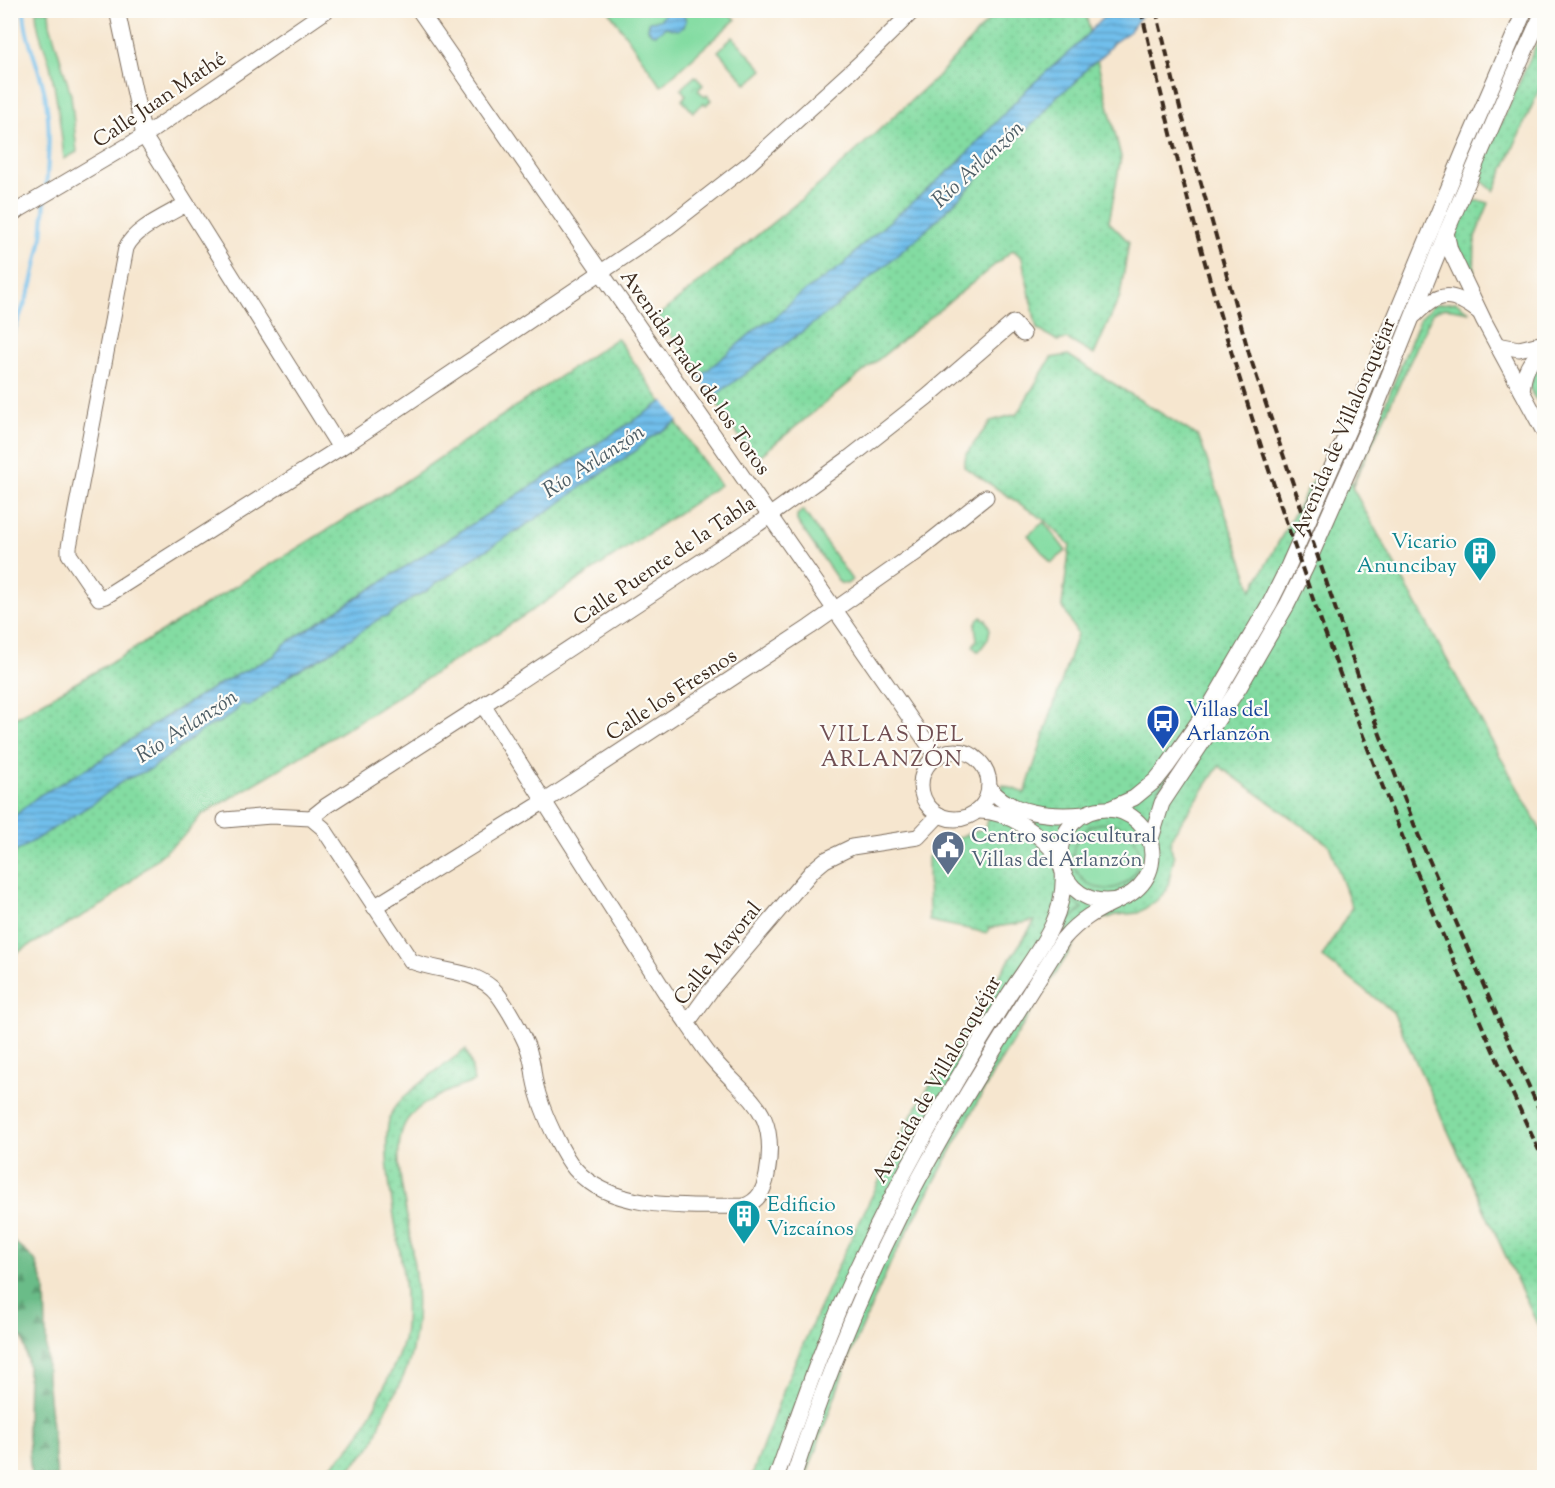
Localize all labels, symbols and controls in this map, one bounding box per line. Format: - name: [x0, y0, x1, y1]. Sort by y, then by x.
- street label: Calle Juan Mathé: [88, 45, 233, 156]
- water label: Río Arlanzón: [926, 114, 1033, 217]
- street label: Avenida Prado de los Toros: [612, 264, 777, 482]
- street label: Avenida de Villalonquéjar: [1285, 314, 1405, 542]
- water label: Río Arlanzón: [537, 417, 652, 508]
- street label: Calle Puente de la Tabla: [568, 489, 763, 634]
- place label: Vicario Anuncibay: [1357, 528, 1458, 582]
- building icon: Vicario Anuncibay: [1462, 535, 1498, 582]
- street label: Calle los Fresnos: [601, 642, 744, 749]
- water label: Río Arlanzón: [130, 682, 245, 773]
- place label: Villas del Arlanzón: [1186, 696, 1270, 750]
- bus stop icon: Villas del Arlanzón: [1145, 703, 1181, 750]
- district label: VILLAS DEL ARLANZÓN: [819, 720, 965, 777]
- place label: Centro sociocultural Villas del Arlanzón: [971, 822, 1157, 876]
- public building icon: Centro sociocultural Villas del Arlanzón: [930, 829, 966, 876]
- street label: Calle Mayoral: [667, 896, 770, 1013]
- street label: Avenida de Villalonquéjar: [866, 971, 1010, 1189]
- place label: Edificio Vizcaínos: [767, 1191, 854, 1245]
- building icon: Edificio Vizcaínos: [726, 1198, 762, 1245]

